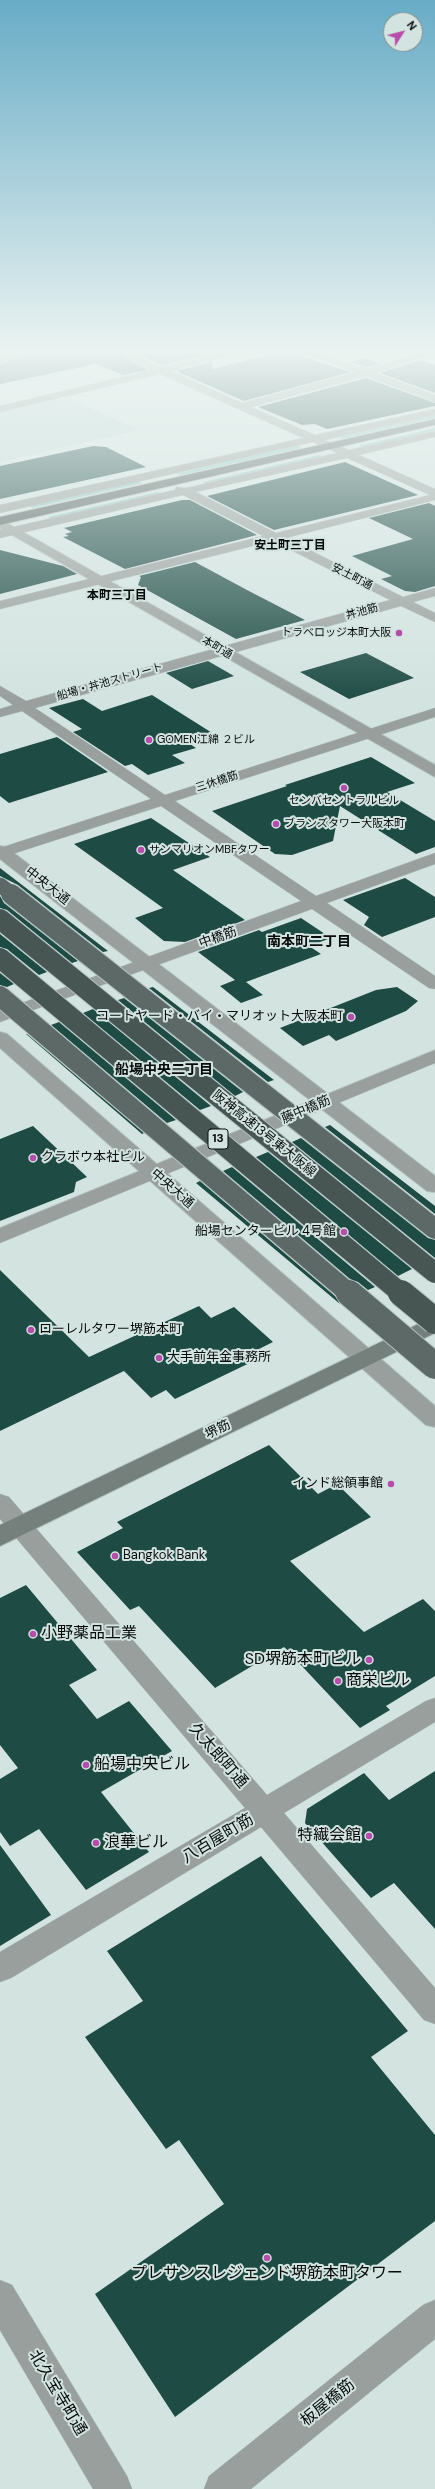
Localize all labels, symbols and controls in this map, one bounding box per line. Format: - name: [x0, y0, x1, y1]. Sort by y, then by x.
- north arrow: [383, 12, 423, 52]
- text: N: [404, 18, 420, 33]
- district label: 安土町三丁目: [254, 539, 326, 553]
- street label: 安土町通: [329, 561, 375, 593]
- district label: 本町三丁目: [87, 589, 147, 603]
- street label: 丼池筋: [344, 601, 380, 623]
- place label: トラベロッジ本町大阪: [281, 626, 391, 640]
- marker: トラベロッジ本町大阪: [394, 628, 404, 638]
- street label: 本町通: [199, 634, 235, 662]
- street label: 船場・丼池ストリート: [55, 660, 165, 704]
- place label: GOMEN江綿 ２ビル: [157, 733, 255, 747]
- marker: GOMEN江綿 ２ビル: [144, 735, 154, 745]
- street label: 三休橋筋: [194, 769, 240, 795]
- marker: センバセントラルビル: [339, 783, 349, 793]
- place label: センバセントラルビル: [289, 794, 399, 808]
- place label: ブランズタワー大阪本町: [284, 817, 405, 831]
- marker: ブランズタワー大阪本町: [271, 819, 281, 829]
- place label: サンマリオンMBFタワー: [149, 843, 270, 857]
- marker: サンマリオンMBFタワー: [136, 845, 146, 855]
- street label: 中央大通: [22, 864, 72, 908]
- street label: 中橋筋: [197, 924, 239, 952]
- district label: 南本町二丁目: [267, 934, 351, 950]
- place label: コートヤード・バイ・マリオット大阪本町: [96, 1009, 343, 1025]
- marker: コートヤード・バイ・マリオット大阪本町: [346, 1012, 356, 1022]
- district label: 船場中央二丁目: [115, 1062, 213, 1078]
- street label: 阪神高速13号東大阪線: [209, 1087, 319, 1181]
- street label: 藤中橋筋: [279, 1093, 333, 1127]
- road number: 13: [208, 1129, 228, 1149]
- place label: クラボウ本社ビル: [41, 1150, 145, 1166]
- marker: クラボウ本社ビル: [28, 1153, 38, 1163]
- street label: 中央大通: [147, 1166, 197, 1212]
- place label: 船場センタービル 4号館: [195, 1224, 336, 1240]
- marker: 船場センタービル 4号館: [339, 1227, 349, 1237]
- place label: ローレルタワー堺筋本町: [39, 1322, 182, 1338]
- marker: ローレルタワー堺筋本町: [26, 1325, 36, 1335]
- place label: 大手前年金事務所: [167, 1350, 271, 1366]
- marker: 大手前年金事務所: [154, 1353, 164, 1363]
- street label: 堺筋: [203, 1417, 233, 1443]
- place label: インド総領事館: [292, 1476, 383, 1492]
- marker: インド総領事館: [386, 1479, 396, 1489]
- place label: Bangkok Bank: [123, 1548, 205, 1564]
- marker: Bangkok Bank: [110, 1551, 120, 1561]
- place label: 小野薬品工業: [41, 1624, 137, 1644]
- marker: 小野薬品工業: [28, 1629, 38, 1639]
- place label: SD堺筋本町ビル: [245, 1650, 361, 1670]
- marker: SD堺筋本町ビル: [364, 1655, 374, 1665]
- place label: 商栄ビル: [346, 1671, 410, 1691]
- marker: 商栄ビル: [333, 1676, 343, 1686]
- street label: 久太郎町通: [185, 1720, 251, 1792]
- place label: 船場中央ビル: [94, 1755, 190, 1775]
- marker: 船場中央ビル: [81, 1760, 91, 1770]
- street label: 八百屋町筋: [179, 1810, 257, 1868]
- place label: 特繊会館: [297, 1826, 361, 1846]
- marker: 特繊会館: [364, 1831, 374, 1841]
- place label: 浪華ビル: [104, 1833, 168, 1853]
- marker: 浪華ビル: [91, 1838, 101, 1848]
- marker: プレサンスレジェンド堺筋本町タワー: [262, 2253, 272, 2263]
- place label: プレサンスレジェンド堺筋本町タワー: [131, 2264, 403, 2284]
- street label: 北久宝寺町通: [24, 2347, 90, 2439]
- street label: 板屋橋筋: [297, 2375, 359, 2431]

